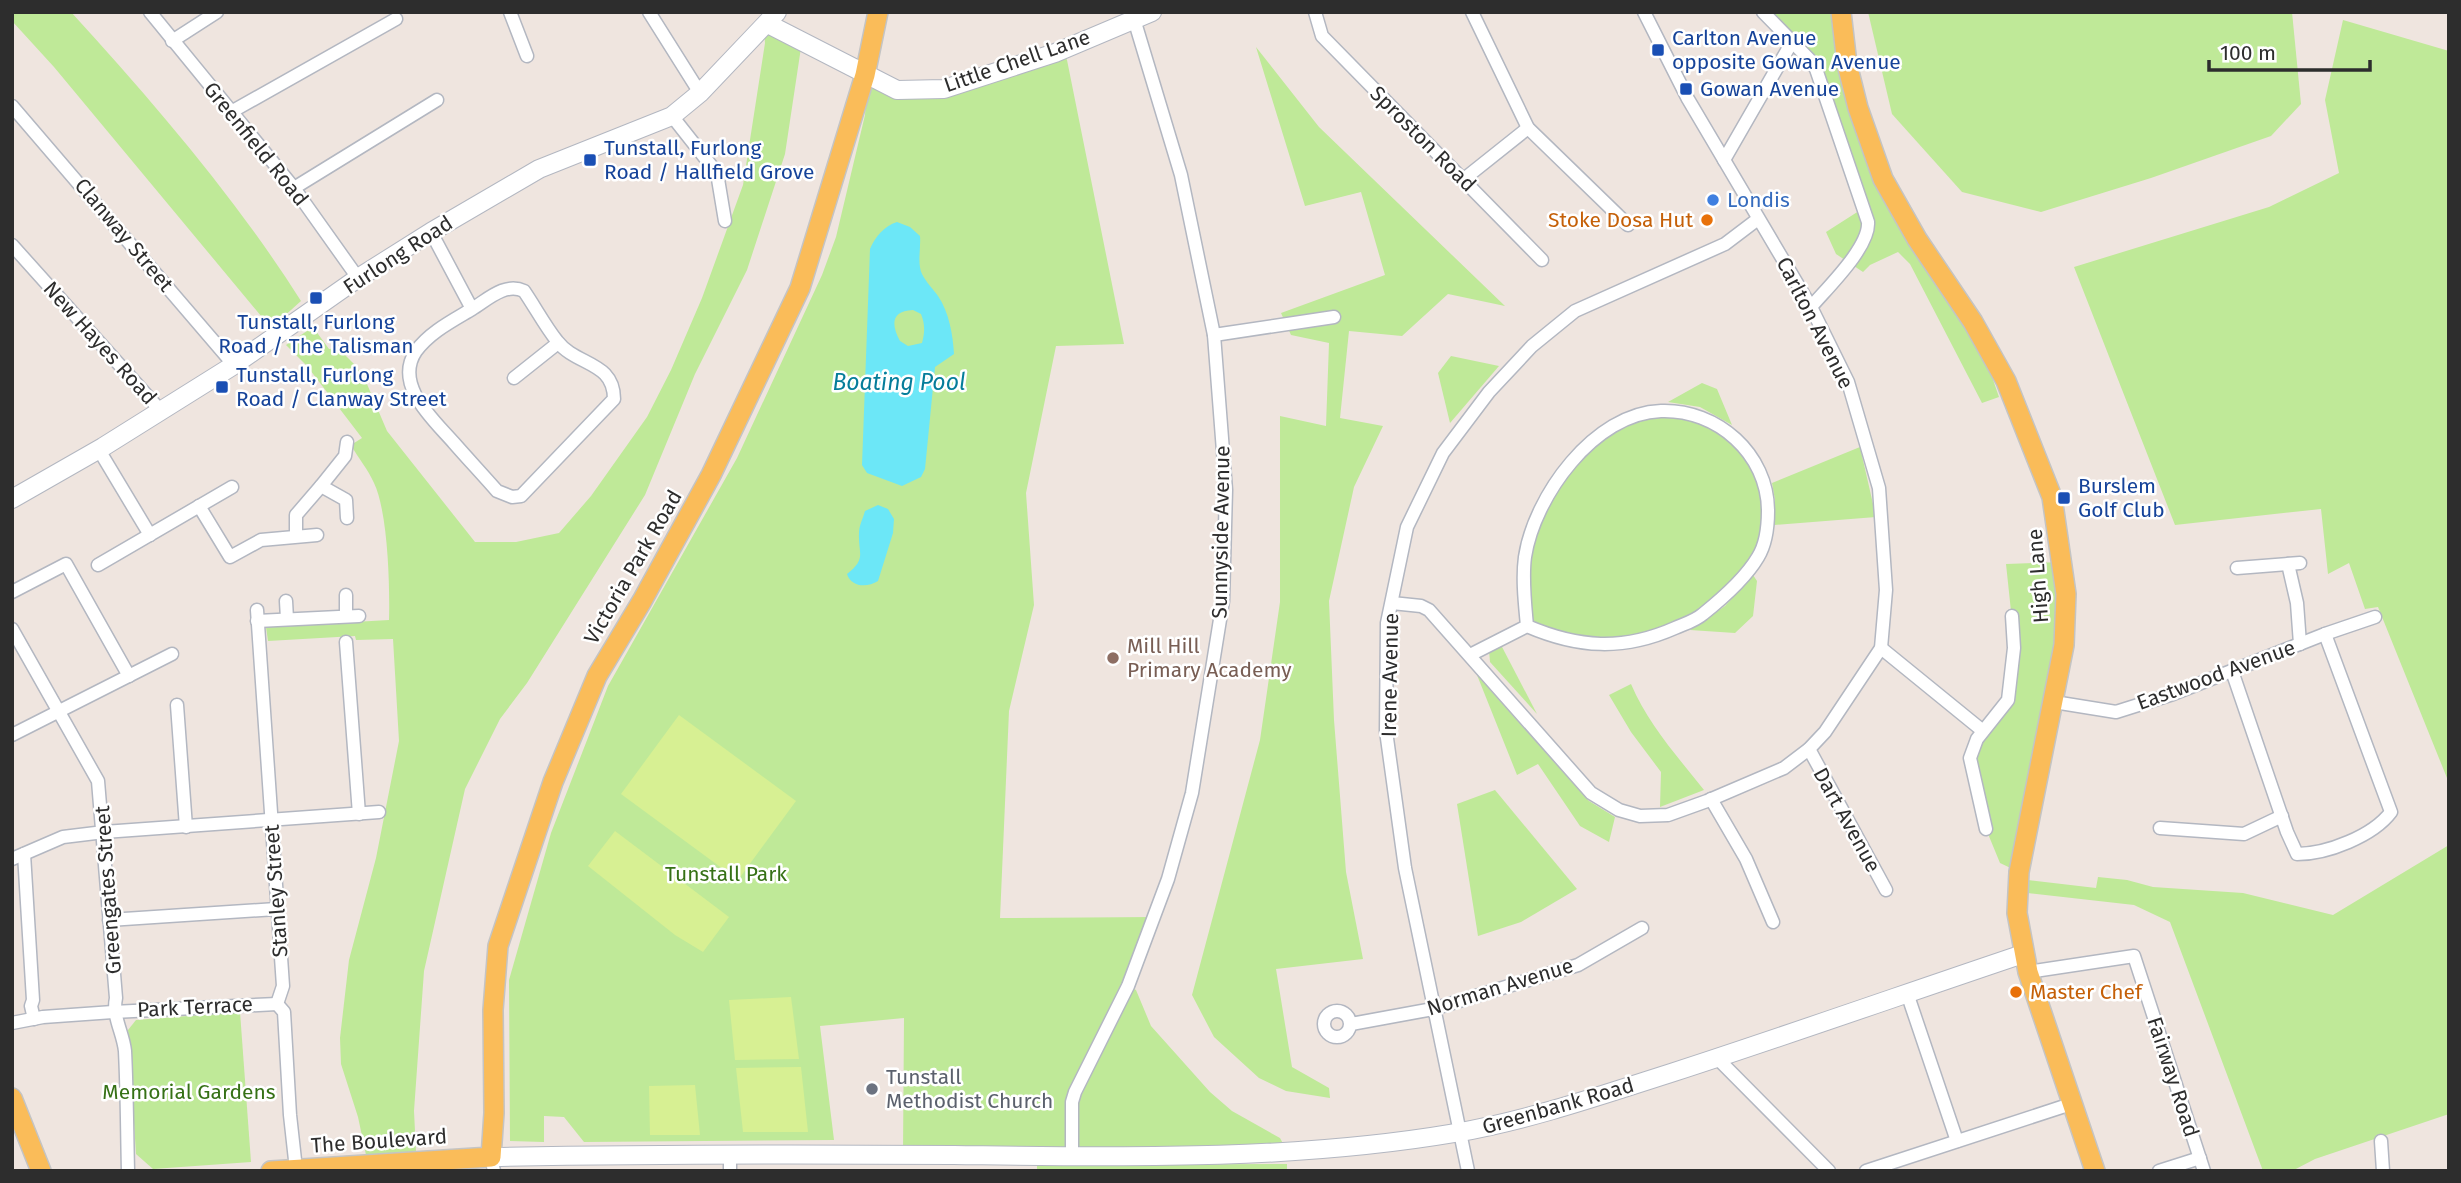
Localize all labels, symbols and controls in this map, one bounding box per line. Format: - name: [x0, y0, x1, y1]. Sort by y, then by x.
- street label: Little Chell Lane: [940, 24, 1094, 98]
- place label: Carlton Avenue opposite Gowan Avenue: [1672, 25, 1901, 75]
- scale bar: [2209, 28, 2370, 72]
- text: 100 m: [2220, 40, 2276, 66]
- marker: Carlton Avenue opposite Gowan Avenue: [1650, 42, 1666, 58]
- place label: Gowan Avenue: [1700, 76, 1839, 102]
- street label: Greenfield Road: [198, 77, 314, 211]
- street label: Sproston Road: [1365, 81, 1481, 197]
- marker: Gowan Avenue: [1678, 81, 1694, 97]
- place label: Tunstall, Furlong Road / Hallfield Grove: [604, 135, 815, 185]
- marker: Tunstall, Furlong Road / Hallfield Grove: [582, 152, 598, 168]
- street label: Clanway Street: [69, 173, 179, 297]
- place label: Londis: [1727, 187, 1790, 213]
- marker: Londis: [1705, 192, 1721, 208]
- place label: Stoke Dosa Hut: [1548, 207, 1693, 233]
- street label: Furlong Road: [338, 210, 458, 300]
- marker: Stoke Dosa Hut: [1699, 212, 1715, 228]
- street label: Carlton Avenue: [1771, 253, 1859, 393]
- street label: New Hayes Road: [38, 276, 162, 410]
- marker: Tunstall, Furlong Road / The Talisman: [308, 290, 324, 306]
- place label: Tunstall, Furlong Road / The Talisman: [218, 309, 414, 359]
- place label: Tunstall, Furlong Road / Clanway Street: [236, 362, 447, 412]
- water label: Boating Pool: [832, 368, 966, 396]
- marker: Tunstall, Furlong Road / Clanway Street: [214, 379, 230, 395]
- street label: Sunnyside Avenue: [1206, 445, 1236, 619]
- place label: Burslem Golf Club: [2078, 473, 2165, 523]
- street label: Victoria Park Road: [578, 485, 688, 649]
- marker: Burslem Golf Club: [2056, 490, 2072, 506]
- street label: High Lane: [2022, 528, 2054, 624]
- street label: Irene Avenue: [1376, 613, 1404, 737]
- place label: Mill Hill Primary Academy: [1127, 633, 1292, 683]
- street label: Eastwood Avenue: [2133, 634, 2299, 716]
- marker: Mill Hill Primary Academy: [1105, 650, 1121, 666]
- street label: Dart Avenue: [1808, 763, 1886, 877]
- street label: Greengates Street: [89, 804, 127, 975]
- street label: Stanley Street: [258, 823, 294, 958]
- park label: Tunstall Park: [665, 861, 787, 887]
- street label: Norman Avenue: [1424, 952, 1576, 1022]
- place label: Master Chef: [2030, 979, 2144, 1005]
- marker: Master Chef: [2008, 984, 2024, 1000]
- street label: Park Terrace: [136, 991, 254, 1023]
- street label: Fairway Road: [2141, 1014, 2205, 1140]
- place label: Tunstall Methodist Church: [886, 1064, 1053, 1114]
- street label: Greenbank Road: [1479, 1072, 1637, 1140]
- park label: Memorial Gardens: [102, 1079, 276, 1105]
- marker: Tunstall Methodist Church: [864, 1081, 880, 1097]
- street label: The Boulevard: [310, 1123, 448, 1159]

